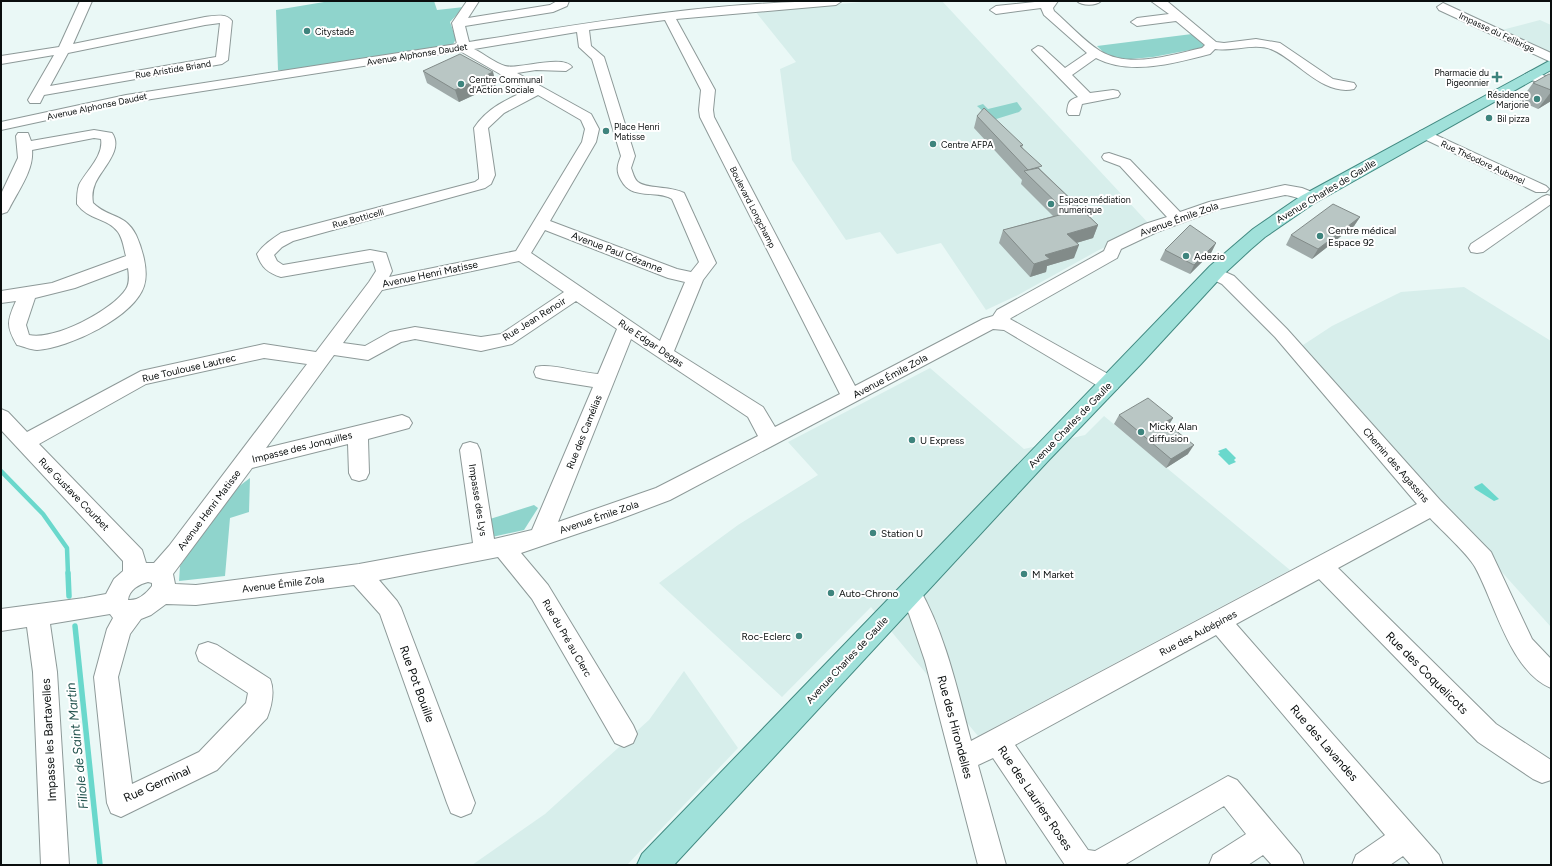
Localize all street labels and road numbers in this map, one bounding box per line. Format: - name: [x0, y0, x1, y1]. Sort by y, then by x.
- street label: Impasse du Felibrige: [1457, 10, 1537, 54]
- street label: Avenue Alphonse Daudet: [366, 40, 469, 67]
- street label: Rue Aristide Briand: [134, 58, 212, 80]
- street label: Avenue Alphonse Daudet: [46, 90, 149, 122]
- street label: Rue Théodore Aubanel: [1439, 138, 1527, 186]
- street label: Avenue Charles de Gaulle: [1274, 156, 1379, 226]
- street label: Boulevard Longchamp: [728, 164, 778, 250]
- street label: Avenue Émile Zola: [1138, 199, 1220, 239]
- street label: Rue Botticelli: [331, 206, 385, 230]
- street label: Avenue Paul Cézanne: [570, 229, 665, 276]
- street label: Avenue Henri Matisse: [381, 257, 480, 290]
- street label: Rue Jean Renoir: [500, 294, 569, 344]
- street label: Rue Edgar Degas: [616, 316, 687, 370]
- street label: Rue Toulouse Lautrec: [141, 351, 238, 385]
- street label: Avenue Émile Zola: [850, 351, 930, 401]
- street label: Avenue Charles de Gaulle: [1026, 379, 1115, 471]
- street label: Rue des Camélias: [563, 393, 605, 471]
- street label: Chemin des Agassins: [1360, 425, 1432, 505]
- street label: Impasse des Jonquilles: [251, 428, 354, 466]
- street label: Rue Gustave Courbet: [36, 455, 112, 533]
- street label: Impasse des Lys: [466, 463, 490, 537]
- street label: Avenue Henri Matisse: [174, 467, 244, 553]
- street label: Avenue Émile Zola: [558, 497, 640, 537]
- street label: Avenue Émile Zola: [241, 573, 325, 595]
- street label: Rue du Pré au Clerc: [539, 597, 595, 680]
- street label: Rue des Aubépines: [1157, 607, 1239, 659]
- street label: Avenue Charles de Gaulle: [803, 613, 891, 706]
- street label: Rue des Coquelicots: [1383, 629, 1471, 717]
- street label: Rue Pot Bouille: [397, 644, 438, 725]
- street label: Rue des Hirondelles: [934, 674, 976, 781]
- street label: Impasse les Bartavelles: [39, 678, 59, 802]
- street label: Rue des Lavandes: [1287, 702, 1361, 784]
- street label: Rue des Lauriers Roses: [995, 743, 1075, 853]
- street label: Rue Germinal: [121, 763, 193, 805]

